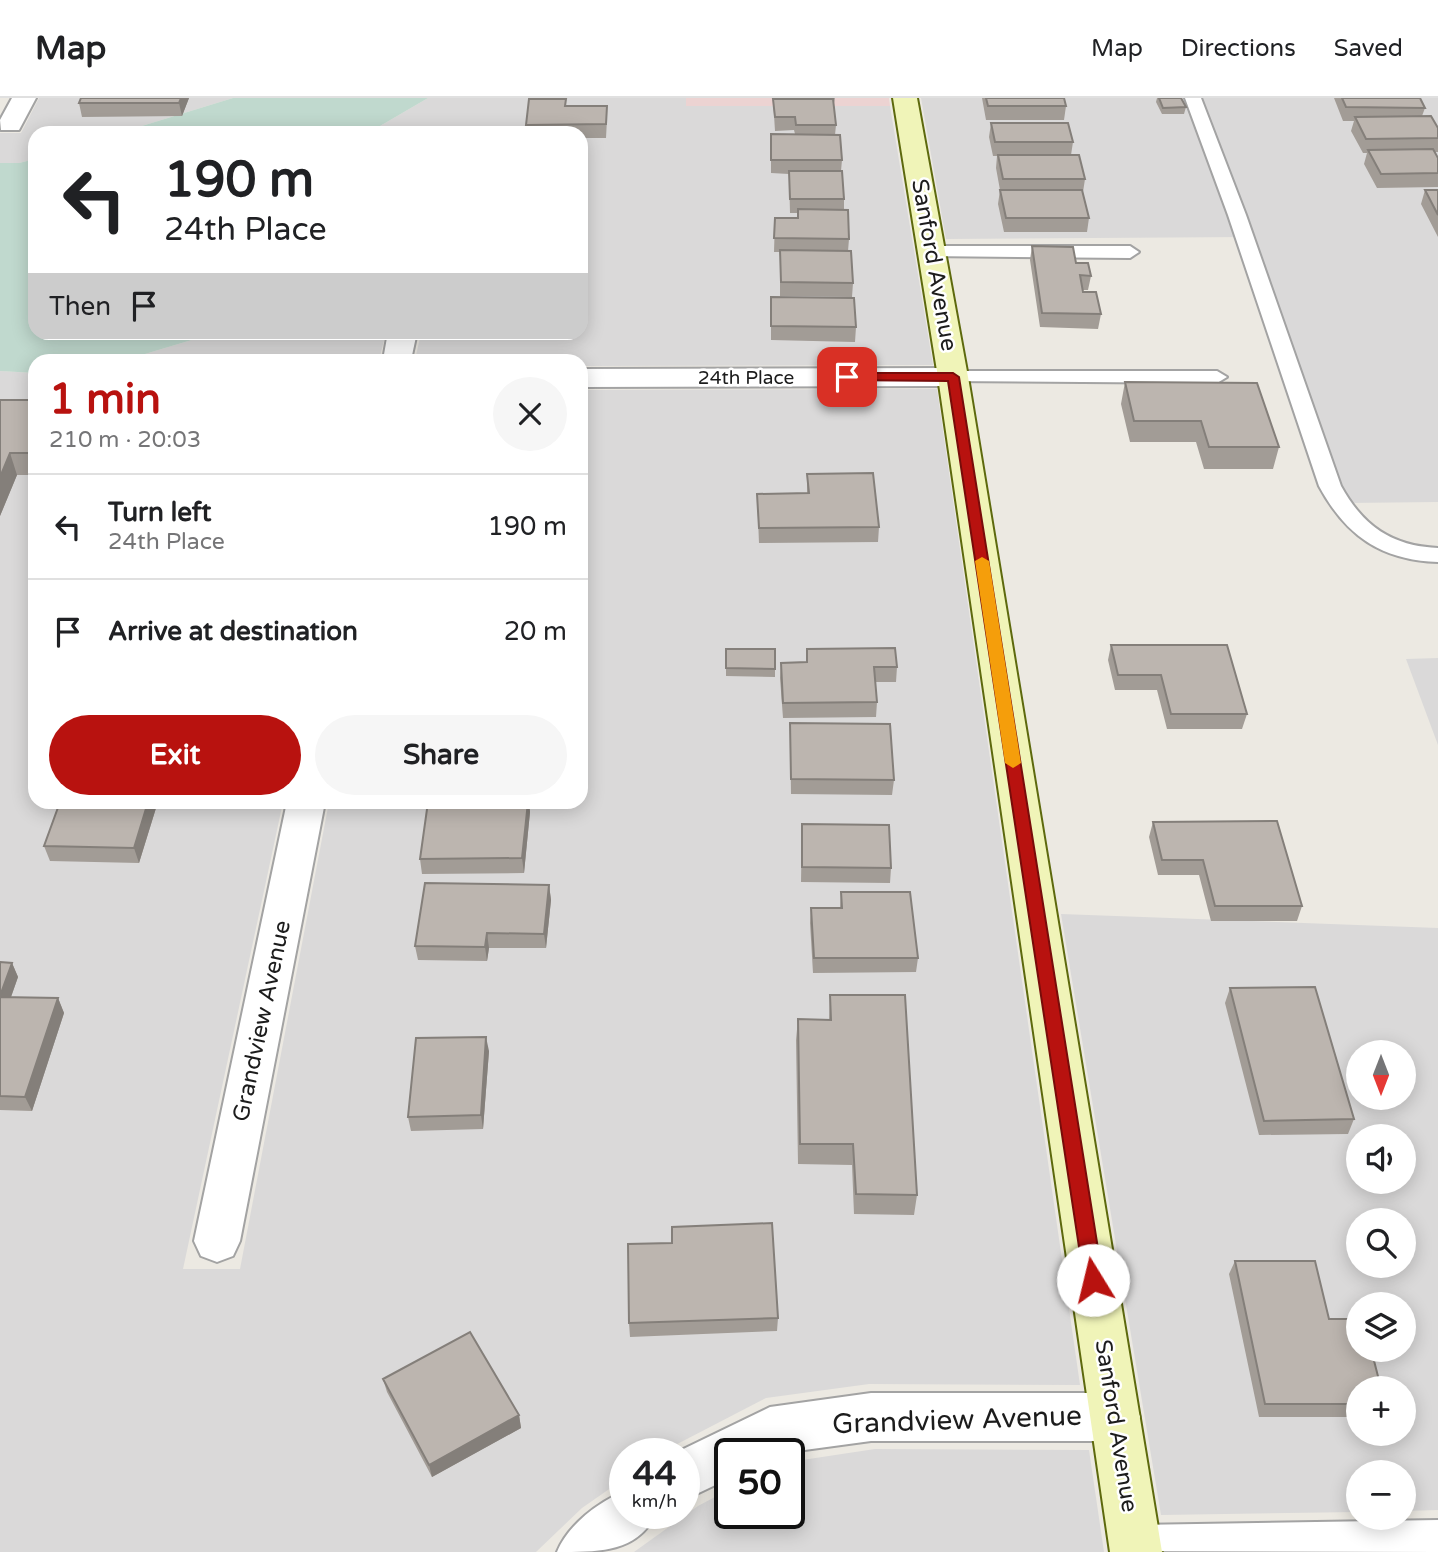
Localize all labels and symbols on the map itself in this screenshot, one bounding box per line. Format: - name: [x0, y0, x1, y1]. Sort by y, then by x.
- street label: Sanford Avenue: [905, 177, 963, 353]
- pin: [817, 347, 877, 407]
- street label: 24th Place: [698, 367, 794, 389]
- street label: Grandview Avenue: [227, 918, 297, 1124]
- north arrow: [1346, 1040, 1416, 1110]
- position arrow: [1056, 1243, 1130, 1317]
- street label: Sanford Avenue: [1089, 1338, 1143, 1514]
- street label: Grandview Avenue: [832, 1399, 1082, 1441]
- speed limit sign: 50: [714, 1438, 805, 1529]

